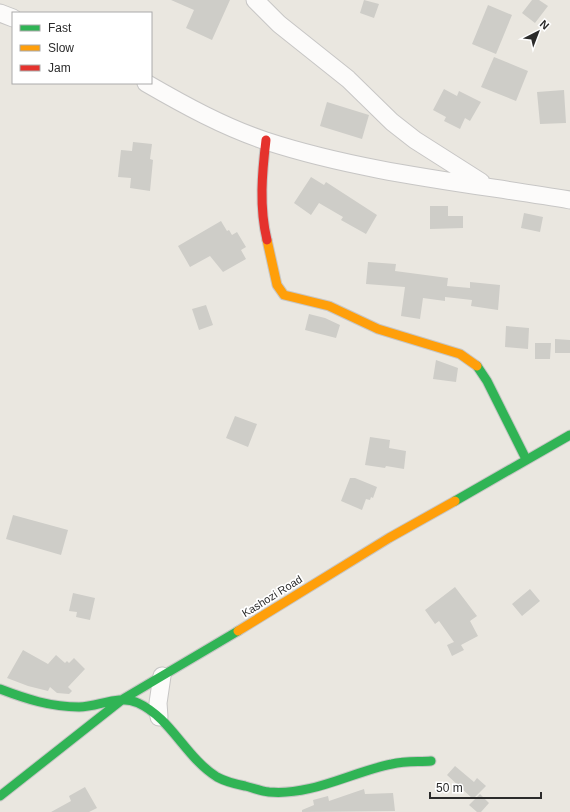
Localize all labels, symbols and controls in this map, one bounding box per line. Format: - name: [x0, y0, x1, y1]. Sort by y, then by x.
- legend: [12, 12, 152, 84]
- north arrow: [518, 12, 558, 52]
- text: N: [538, 17, 552, 32]
- text: Fast: [48, 21, 72, 35]
- text: Slow: [48, 41, 74, 55]
- text: Jam: [48, 61, 71, 75]
- street label: Kashozi Road: [240, 573, 304, 619]
- scale bar: [430, 774, 541, 800]
- text: 50 m: [436, 781, 463, 795]

